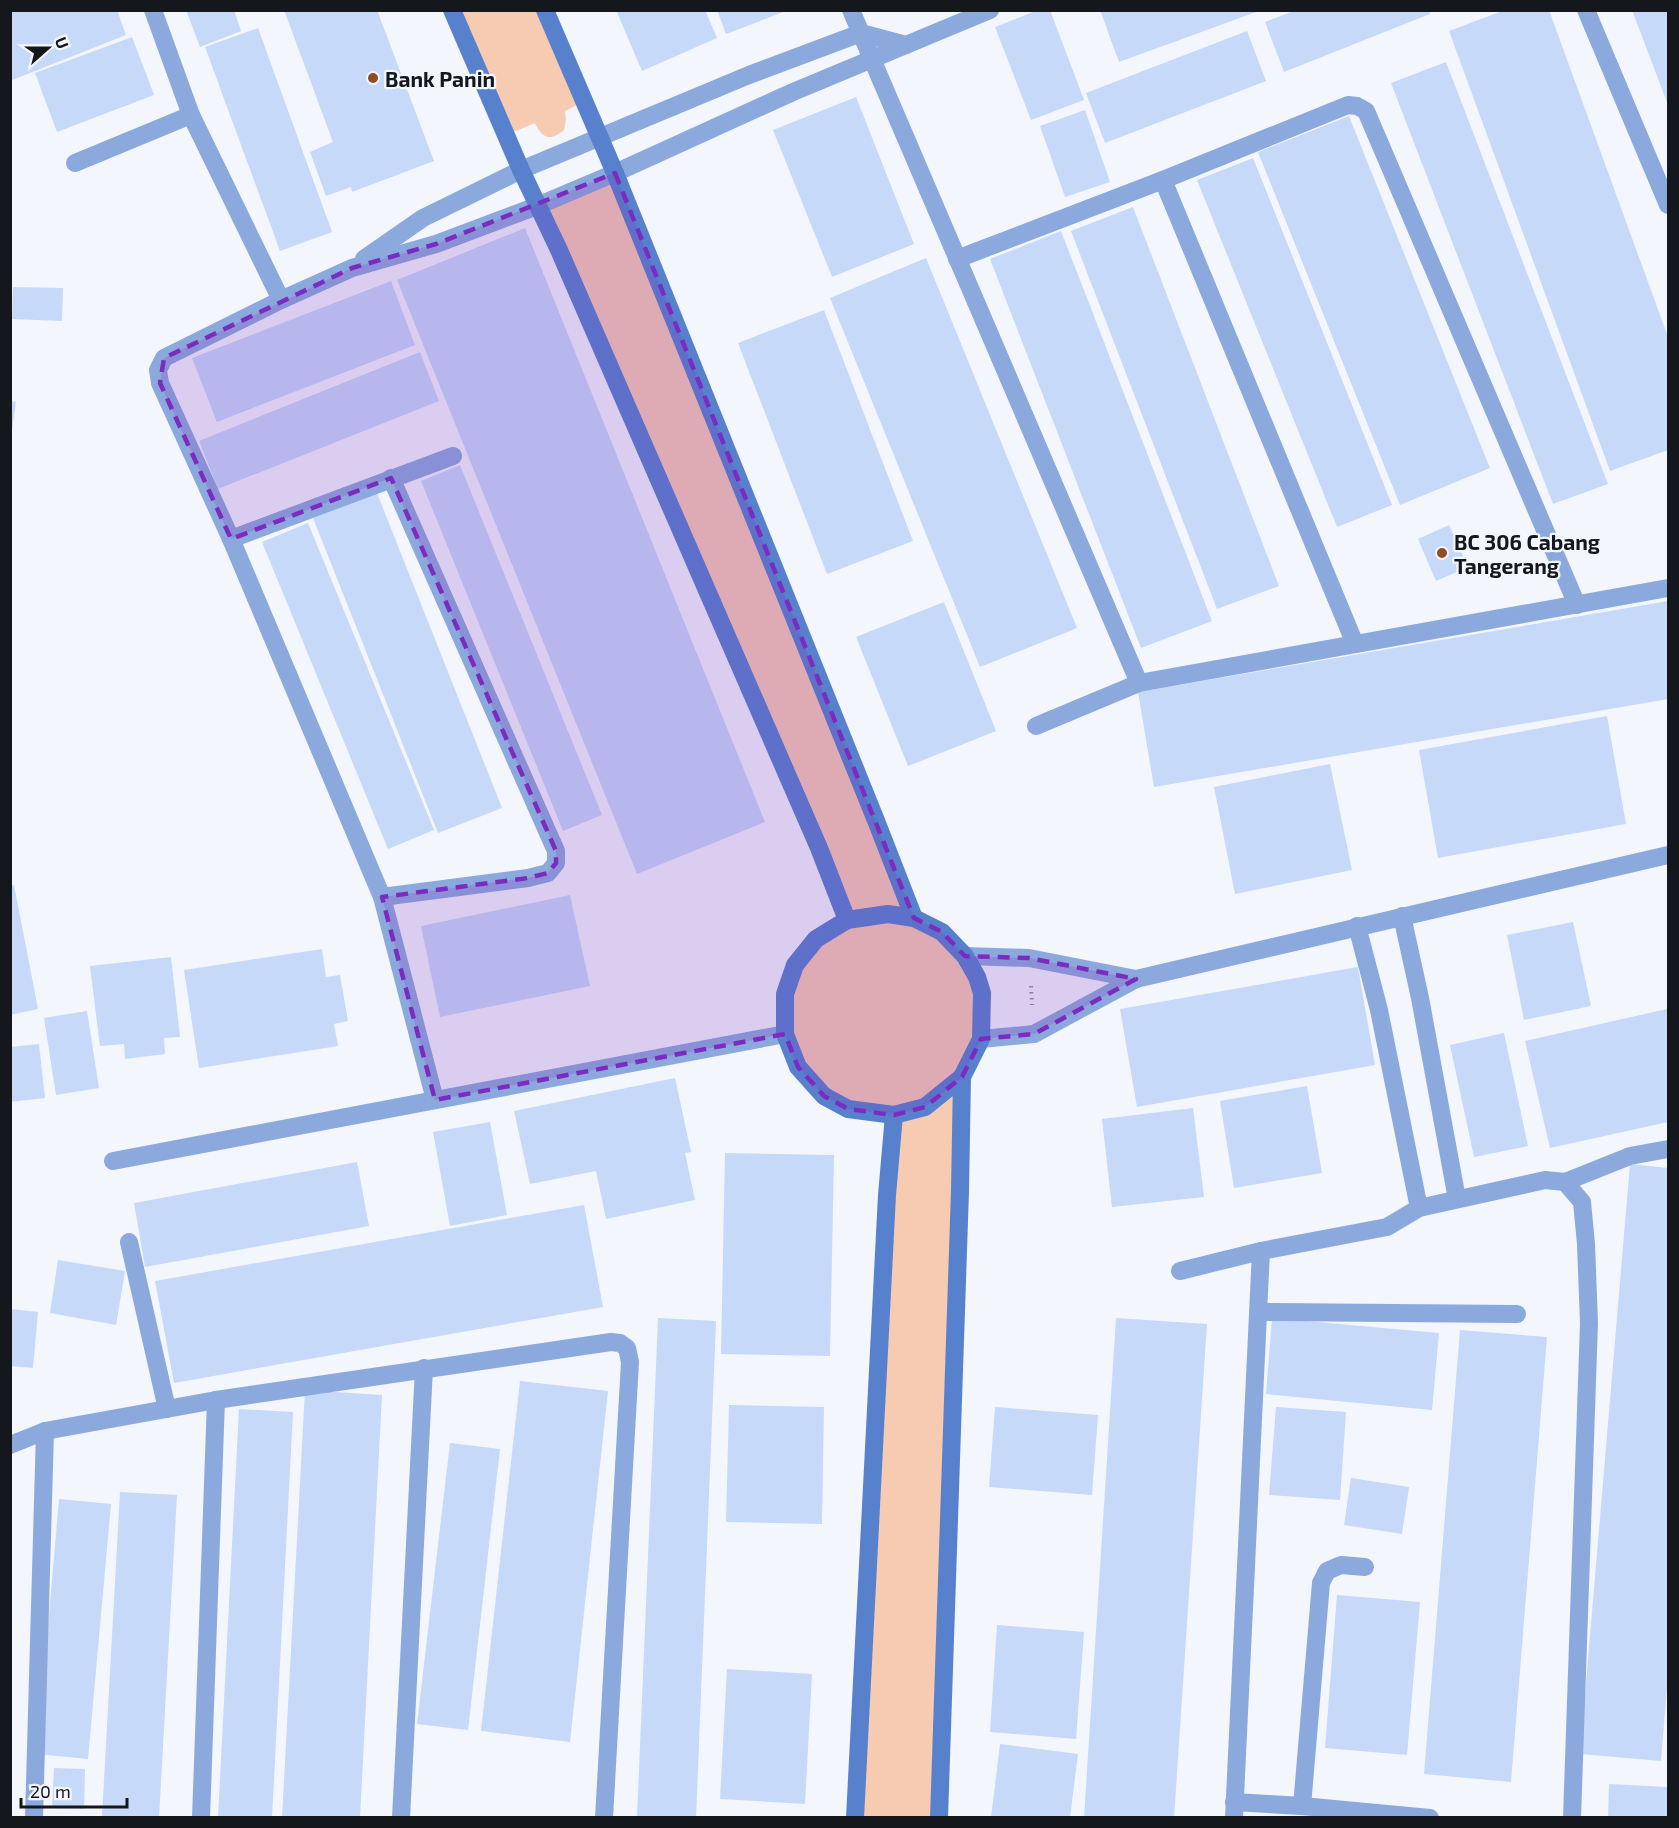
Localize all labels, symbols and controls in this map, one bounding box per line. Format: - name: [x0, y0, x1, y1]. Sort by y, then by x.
- north arrow: [18, 18, 78, 78]
- text: U: [52, 34, 73, 51]
- place label: Bank Panin: [385, 66, 495, 91]
- marker: Bank Panin: [366, 71, 380, 85]
- place label: BC 306 Cabang Tangerang: [1454, 529, 1600, 578]
- marker: BC 306 Cabang Tangerang: [1435, 546, 1449, 560]
- scale bar: [21, 1771, 128, 1809]
- text: 20 m: [30, 1780, 71, 1802]

